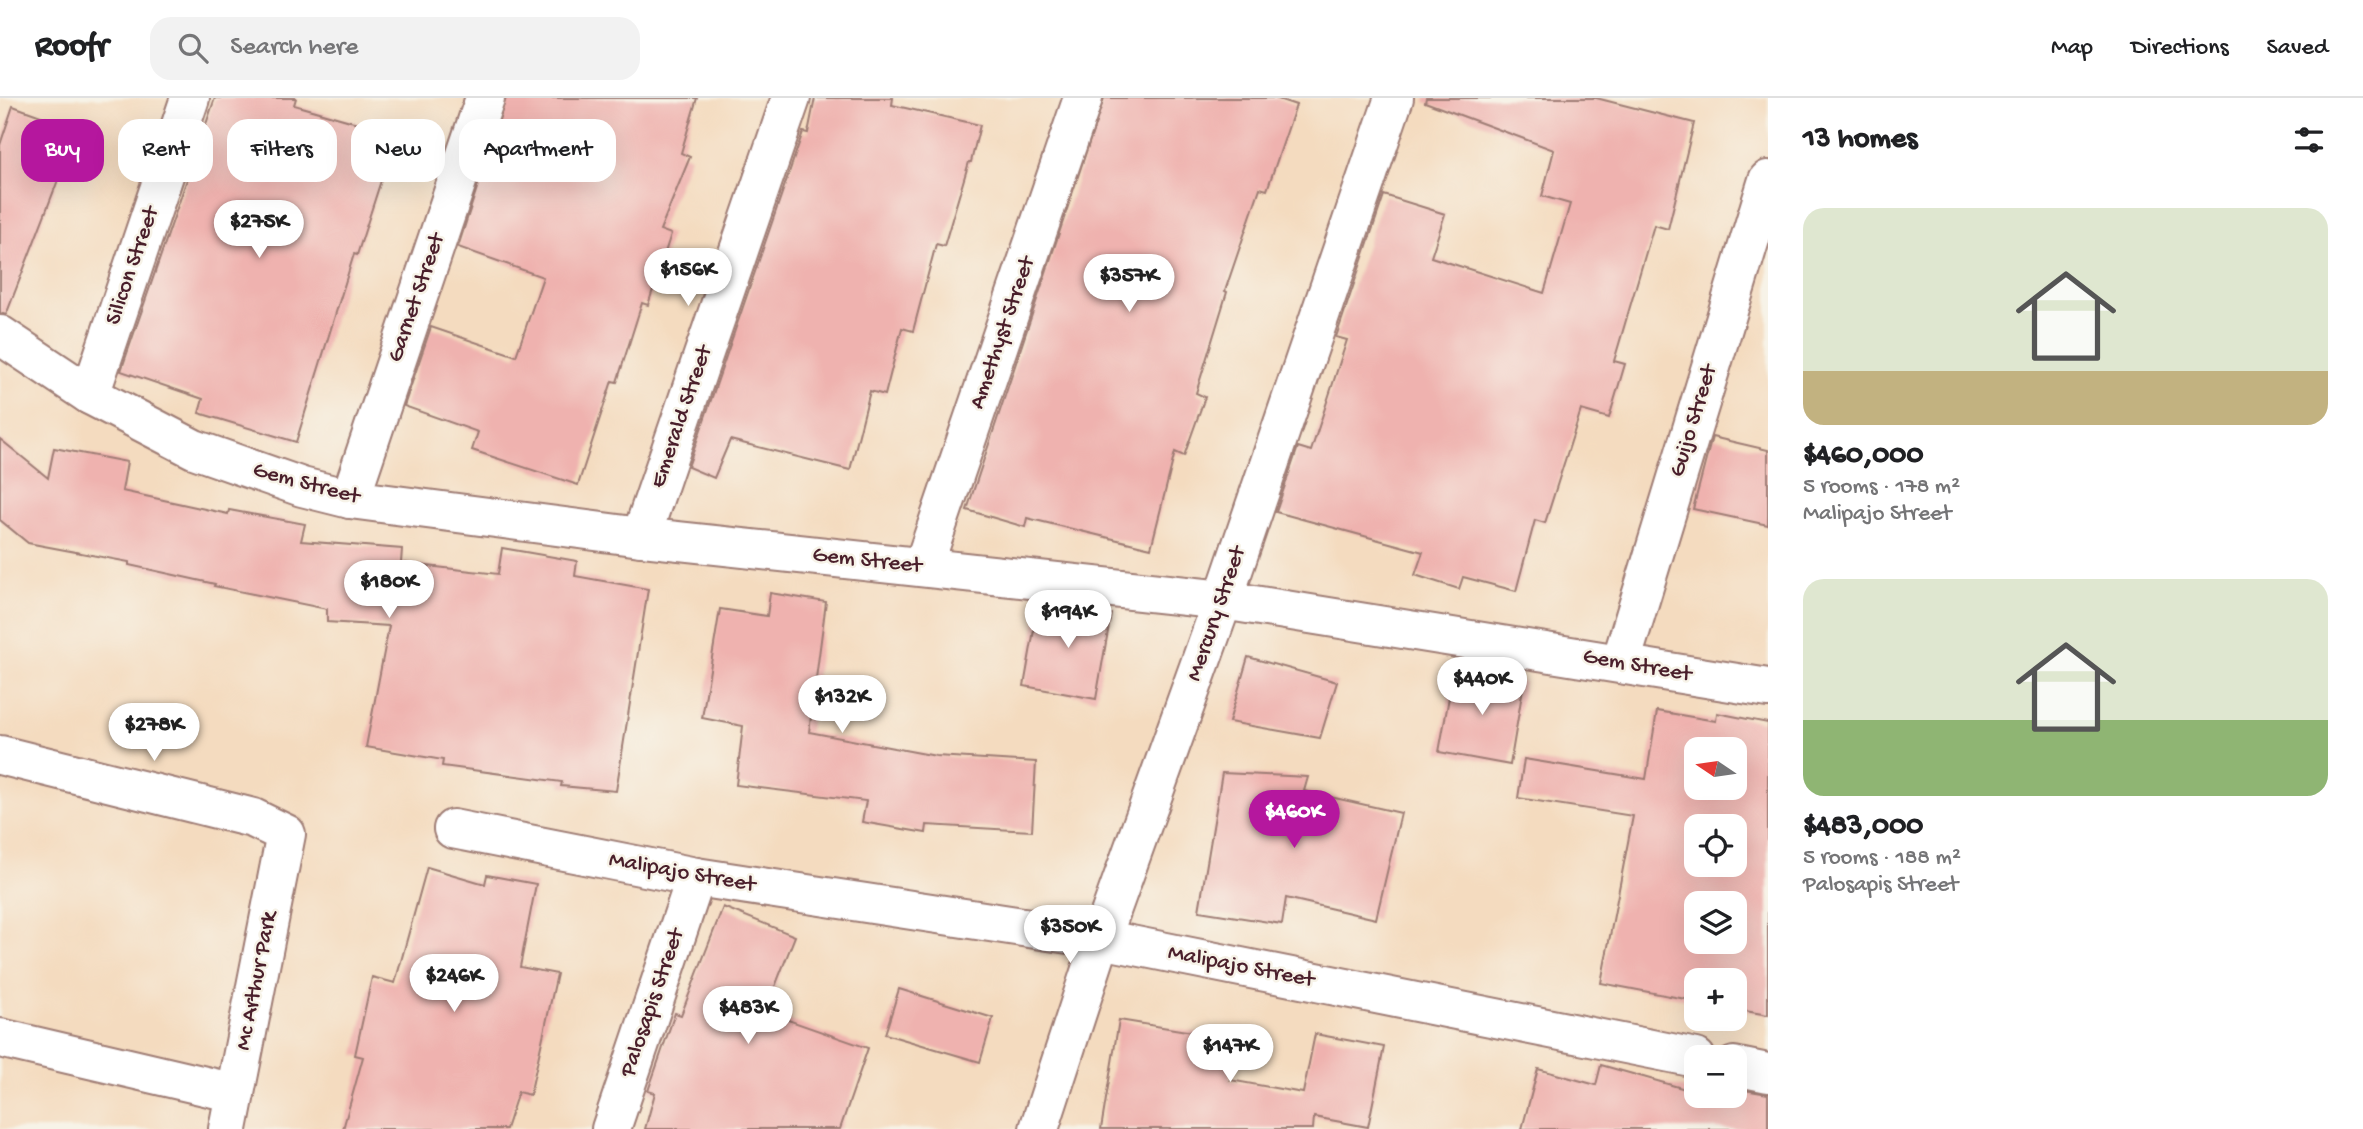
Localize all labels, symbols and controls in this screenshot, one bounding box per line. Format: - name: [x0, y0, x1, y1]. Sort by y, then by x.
- search box: [150, 17, 640, 80]
- text: Roofr: [35, 29, 108, 67]
- icon: search: [174, 29, 212, 67]
- text: Search here: [230, 33, 358, 64]
- text: Map: [2051, 34, 2093, 63]
- text: Directions: [2131, 34, 2229, 63]
- text: Saved: [2267, 34, 2328, 63]
- chip: Buy: [21, 119, 104, 182]
- chip: Rent: [118, 119, 213, 182]
- chip: Filters: [227, 119, 337, 182]
- chip: New: [351, 119, 445, 182]
- chip: Apartment: [459, 119, 616, 182]
- icon: filters: [2290, 121, 2328, 159]
- text: 13 homes: [1803, 123, 1917, 158]
- pin: $275K: [210, 200, 308, 260]
- street label: Silicon Street: [100, 202, 166, 329]
- text: $275K: [230, 209, 288, 236]
- street label: Garnet Street: [382, 229, 452, 366]
- pin: $156K: [639, 248, 737, 308]
- street label: Amethyst Street: [964, 252, 1042, 413]
- icon: home: [2003, 253, 2129, 379]
- pin: $357K: [1080, 254, 1178, 314]
- text: $156K: [660, 257, 716, 284]
- text: $357K: [1100, 263, 1159, 290]
- street label: Emerald Street: [645, 341, 720, 492]
- street label: Guijo Street: [1664, 360, 1724, 480]
- text: $460,000: [1803, 439, 1923, 474]
- street label: Gem Street: [250, 457, 364, 512]
- text: 5 rooms · 178 m²: [1803, 474, 1960, 501]
- text: Malipajo Street: [1803, 501, 1951, 528]
- street label: Gem Street: [811, 542, 924, 580]
- street label: Mercury Street: [1181, 542, 1253, 685]
- pin: $180K: [340, 560, 438, 620]
- text: $180K: [360, 569, 418, 596]
- pin: $194K: [1019, 590, 1117, 650]
- text: $194K: [1041, 599, 1095, 626]
- icon: home: [2003, 624, 2129, 750]
- street label: Gem Street: [1581, 643, 1695, 689]
- pin: $440K: [1433, 658, 1531, 717]
- text: $440K: [1453, 666, 1511, 693]
- pin: $132K: [793, 676, 891, 735]
- text: $132K: [814, 684, 870, 711]
- pin: $278K: [105, 704, 203, 763]
- text: $278K: [125, 712, 183, 739]
- north arrow: [1684, 737, 1746, 800]
- map controls: [1684, 737, 1747, 1108]
- pin: $460K: [1245, 790, 1343, 850]
- text: $460K: [1265, 799, 1323, 826]
- text: $483,000: [1803, 810, 1923, 845]
- button: locate: [1684, 814, 1747, 877]
- text: 5 rooms · 188 m²: [1803, 845, 1961, 872]
- street label: Malipajo Street: [607, 847, 759, 899]
- text: Palosapis Street: [1803, 872, 1958, 899]
- button: layers: [1684, 891, 1747, 954]
- pin: $350K: [1021, 906, 1119, 965]
- street label: Mc Arthur Park: [230, 907, 284, 1053]
- text: $350K: [1040, 914, 1100, 941]
- street label: Palosapis Street: [615, 924, 692, 1082]
- street label: Malipajo Street: [1166, 940, 1318, 995]
- pin: $246K: [405, 954, 503, 1014]
- text: $246K: [426, 963, 482, 990]
- button: +: [1684, 968, 1747, 1031]
- pin: $483K: [699, 986, 797, 1046]
- text: $483K: [719, 995, 777, 1022]
- pin: $147K: [1181, 1024, 1279, 1084]
- text: $147K: [1202, 1033, 1258, 1060]
- button: −: [1684, 1045, 1747, 1108]

